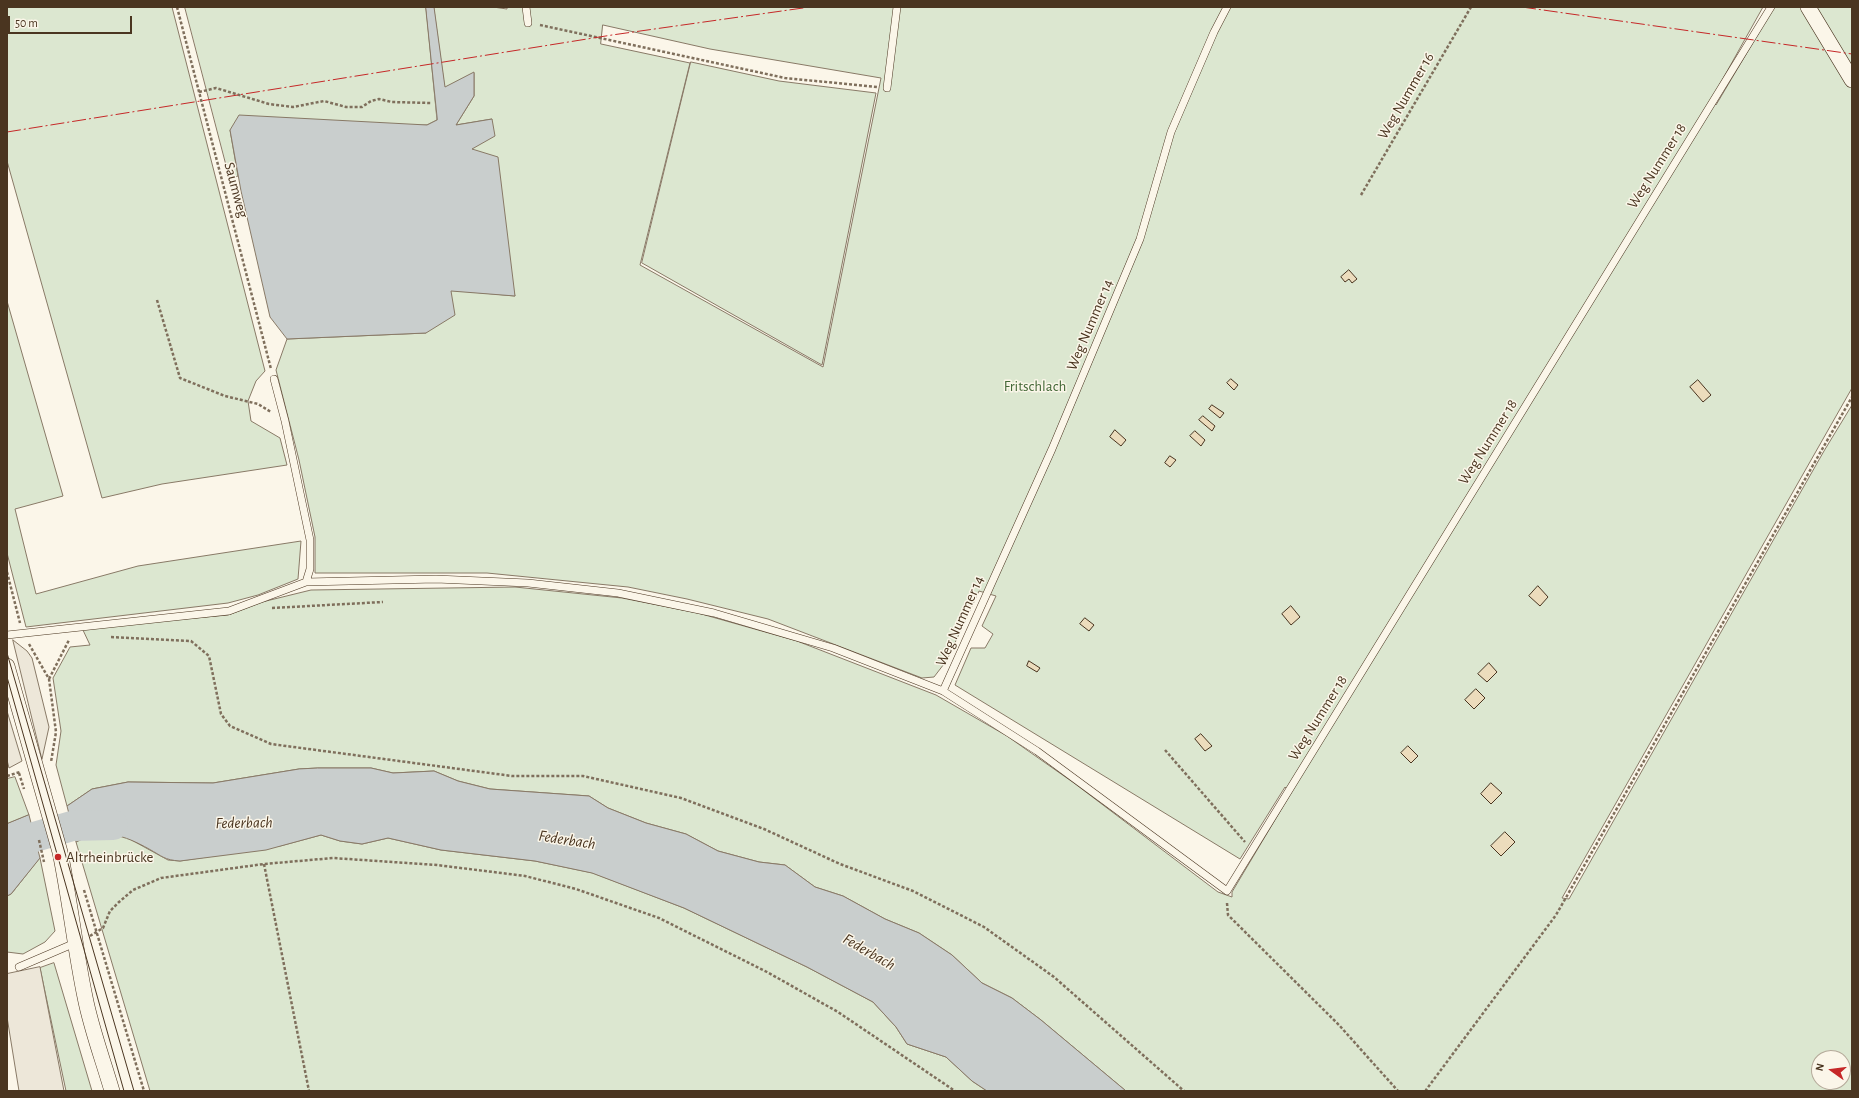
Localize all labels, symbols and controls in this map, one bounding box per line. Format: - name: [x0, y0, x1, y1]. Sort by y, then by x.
- scale bar: [10, 8, 134, 34]
- text: 50 m: [15, 17, 38, 29]
- street label: Weg Nummer 16: [1374, 49, 1438, 143]
- street label: Weg Nummer 18: [1624, 120, 1690, 212]
- street label: Saumweg: [220, 160, 252, 220]
- street label: Weg Nummer 14: [1063, 277, 1117, 373]
- park label: Fritschlach: [1004, 377, 1066, 395]
- street label: Weg Nummer 18: [1455, 396, 1521, 488]
- street label: Weg Nummer 14: [932, 573, 988, 669]
- street label: Weg Nummer 18: [1285, 672, 1351, 764]
- water label: Federbach: [215, 813, 273, 833]
- water label: Federbach: [537, 826, 597, 854]
- place label: Altrheinbrücke: [66, 848, 153, 866]
- marker: Altrheinbrücke: [53, 852, 63, 862]
- water label: Federbach: [839, 929, 899, 975]
- north arrow: [1811, 1050, 1851, 1090]
- text: N: [1814, 1062, 1826, 1072]

